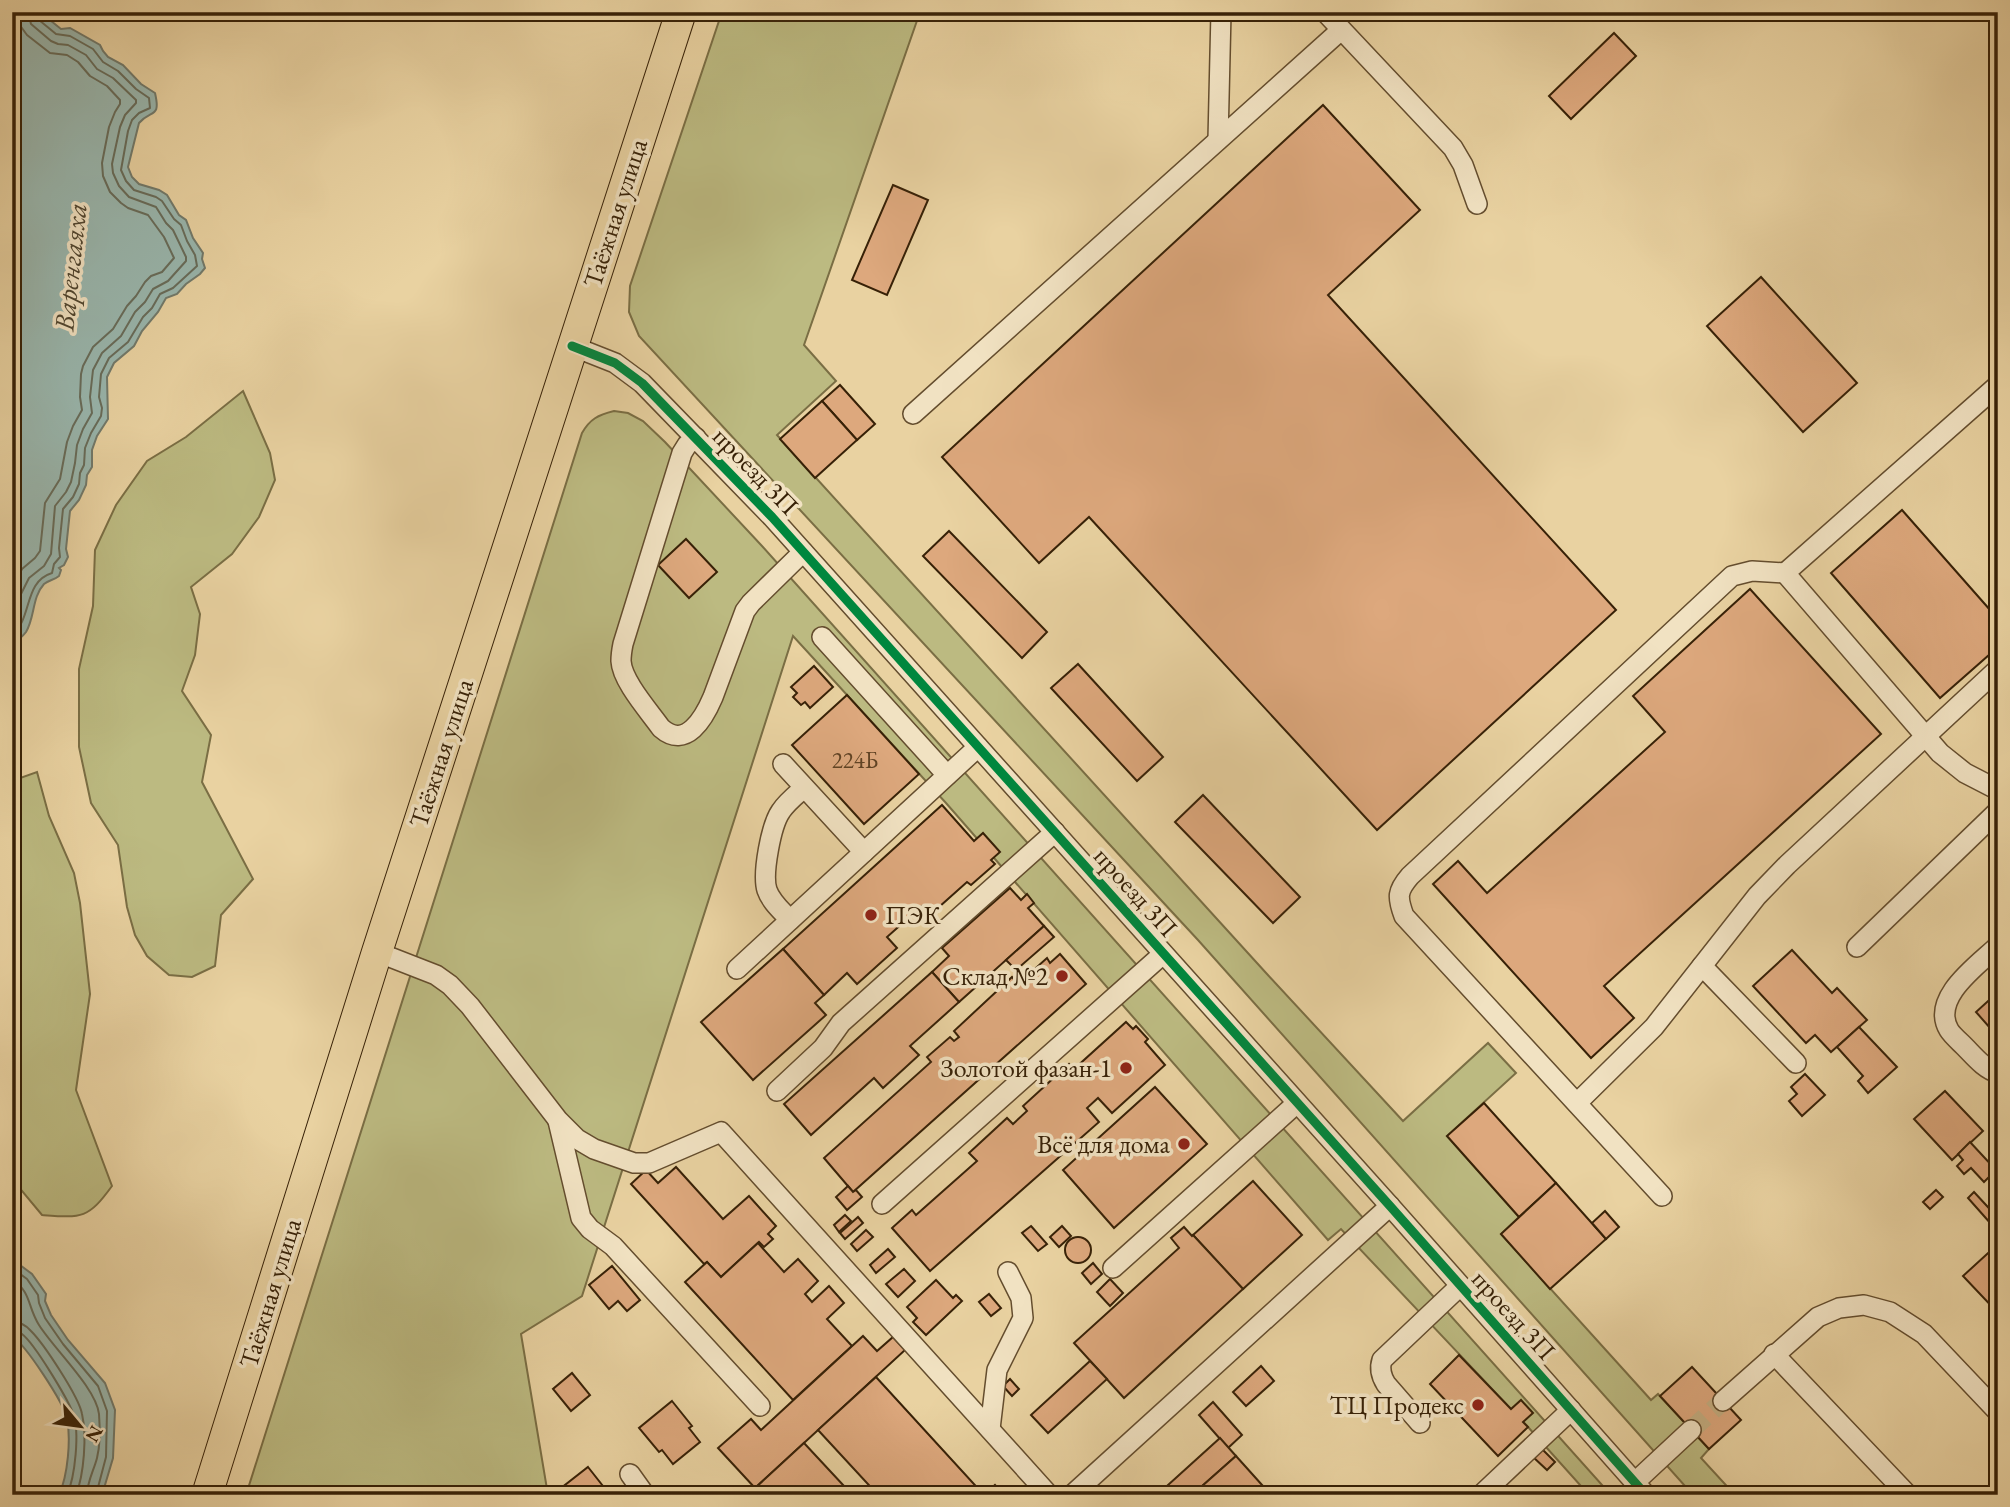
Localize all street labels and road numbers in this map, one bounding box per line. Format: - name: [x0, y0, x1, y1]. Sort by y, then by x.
- street label: Таёжная улица: [575, 134, 655, 292]
- street label: проезд 3П: [706, 420, 806, 522]
- street label: Таёжная улица: [401, 674, 481, 832]
- street label: проезд 3П: [1087, 840, 1185, 944]
- street label: Таёжная улица: [231, 1214, 309, 1372]
- street label: проезд 3П: [1465, 1263, 1563, 1367]

